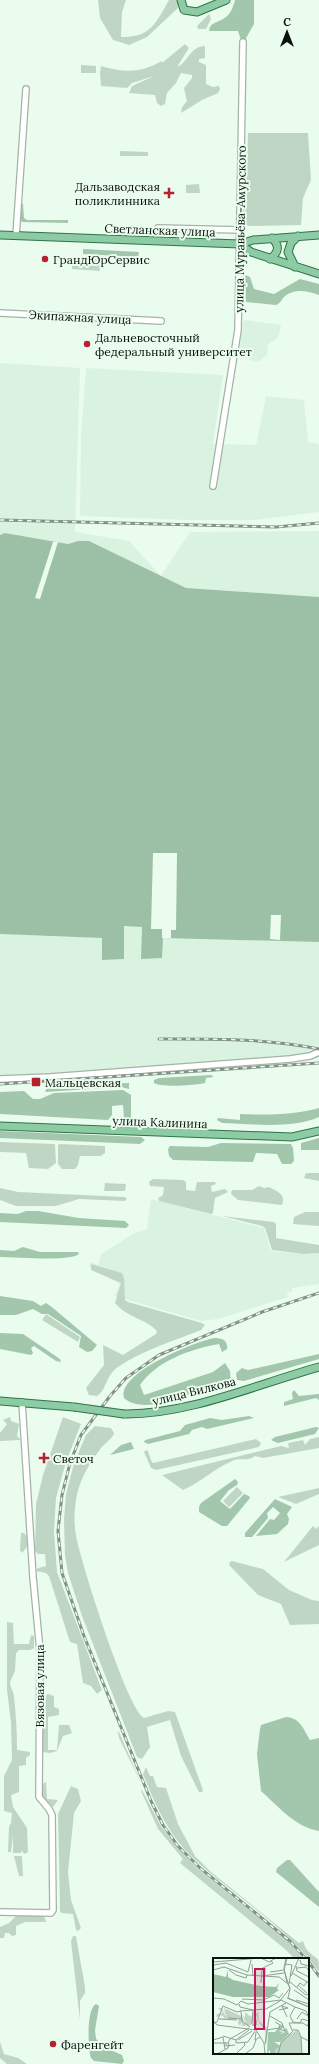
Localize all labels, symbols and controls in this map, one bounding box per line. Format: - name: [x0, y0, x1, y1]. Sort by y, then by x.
- north arrow: [267, 12, 307, 52]
- text: С: [283, 15, 291, 29]
- street label: улица Муравьёва-Амурского: [231, 145, 249, 313]
- place label: Дальзаводская поликлинника: [75, 179, 160, 208]
- marker: Дальзаводская поликлинника: [163, 187, 175, 199]
- street label: Светланская улица: [104, 221, 216, 239]
- place label: ГрандЮрСервис: [53, 252, 150, 267]
- marker: ГрандЮрСервис: [40, 254, 50, 264]
- street label: Экипажная улица: [28, 307, 132, 327]
- place label: Дальневосточный федеральный университет: [95, 330, 252, 359]
- marker: Дальневосточный федеральный университет: [82, 339, 92, 349]
- place label: Мальцевская: [45, 1075, 121, 1090]
- marker: Мальцевская: [30, 1076, 42, 1088]
- street label: улица Калинина: [112, 1113, 208, 1131]
- street label: улица Вилкова: [151, 1373, 237, 1409]
- place label: Светоч: [53, 1451, 94, 1466]
- marker: Светоч: [38, 1452, 50, 1464]
- street label: Вязовая улица: [32, 1644, 47, 1728]
- inset map: [213, 1958, 309, 2054]
- place label: Фаренгейт: [61, 2037, 123, 2052]
- marker: Фаренгейт: [48, 2039, 58, 2049]

